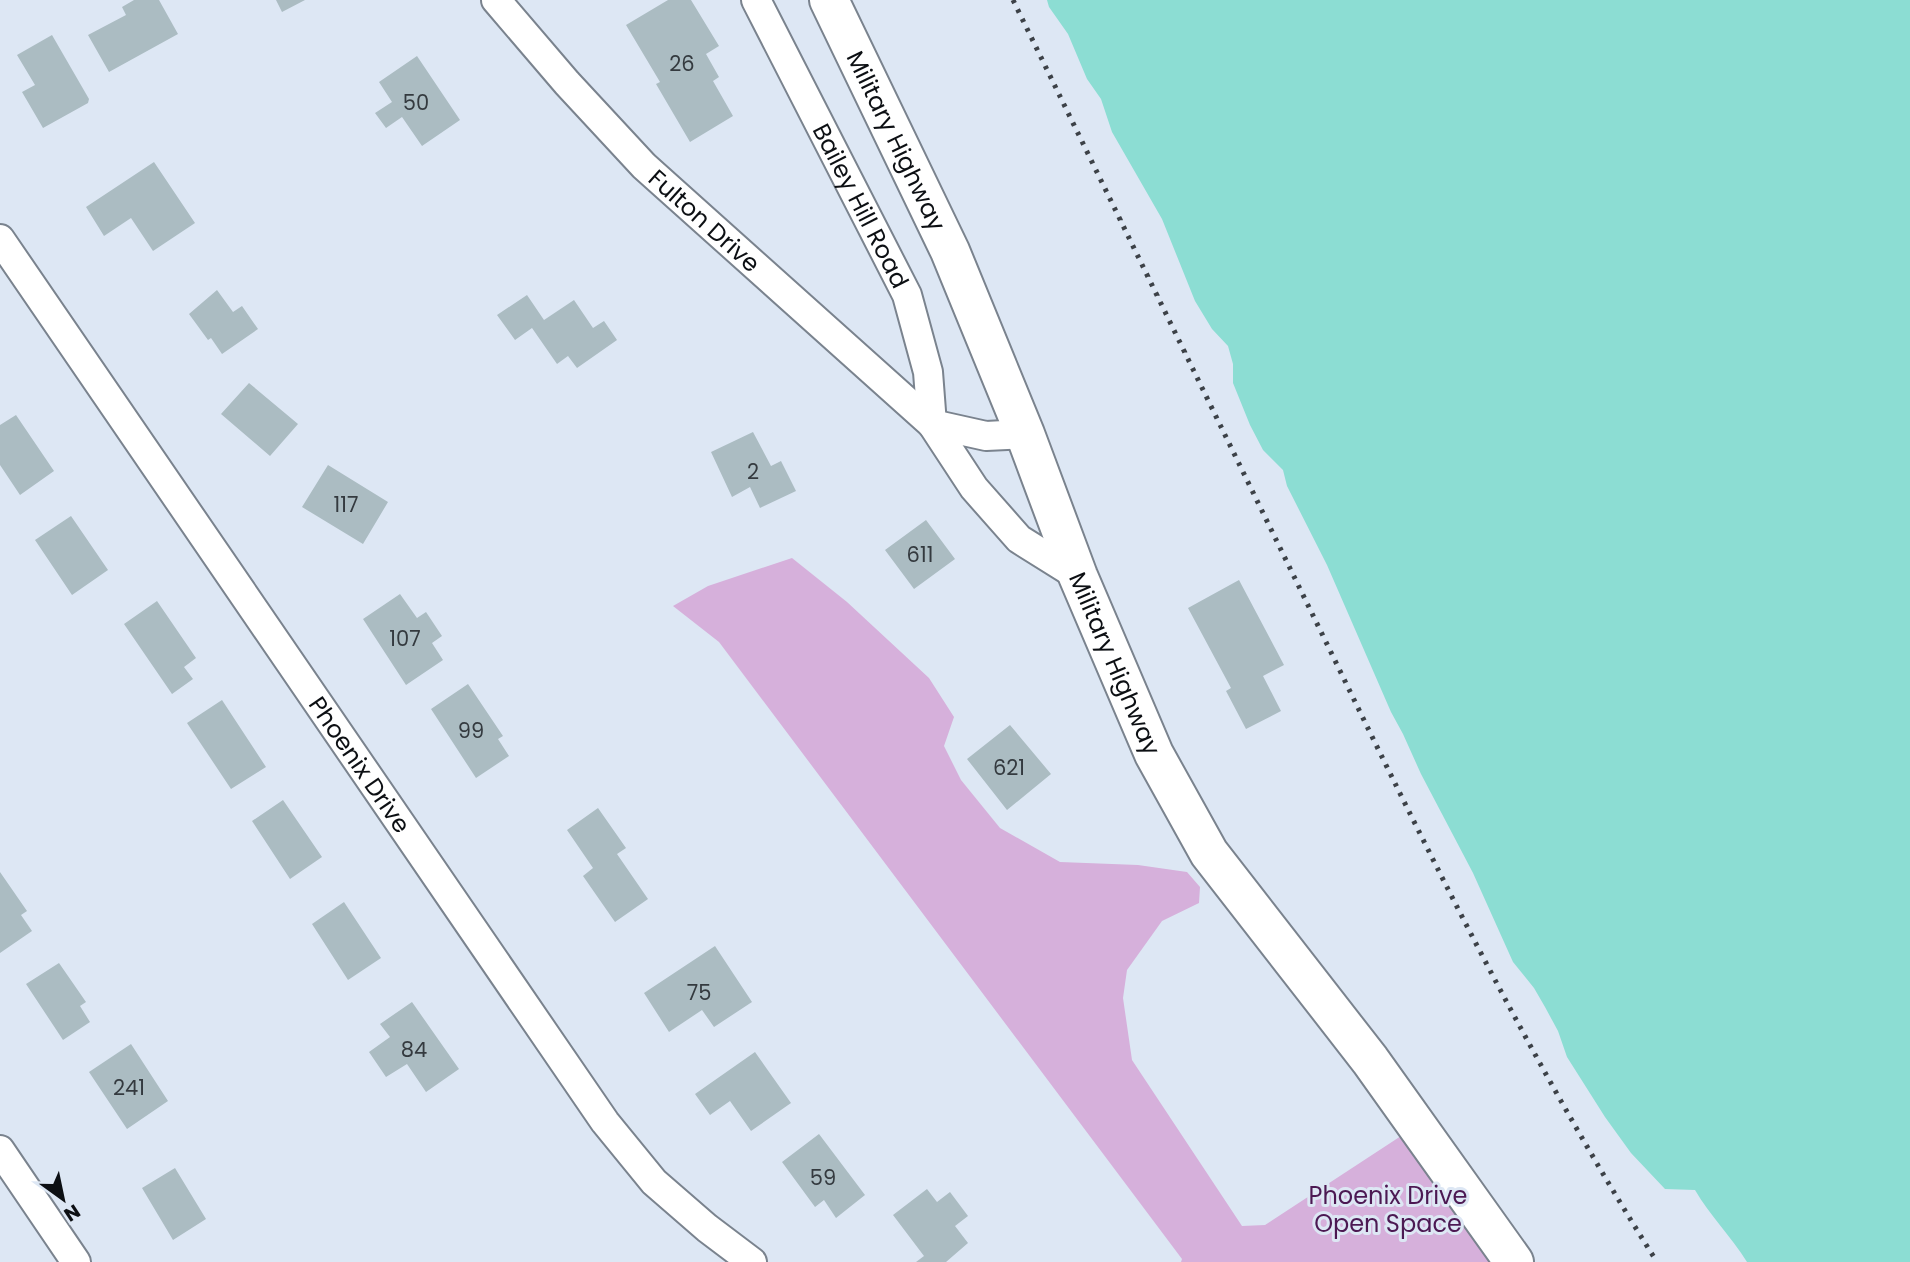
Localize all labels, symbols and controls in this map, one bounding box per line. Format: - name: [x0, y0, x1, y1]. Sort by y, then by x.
- street label: Military Highway: [839, 45, 954, 236]
- house number: 26: [669, 49, 695, 78]
- house number: 50: [403, 88, 429, 117]
- street label: Bailey Hill Road: [805, 118, 917, 294]
- street label: Fulton Drive: [642, 162, 768, 279]
- house number: 2: [747, 457, 759, 486]
- house number: 117: [334, 490, 358, 519]
- house number: 611: [907, 540, 933, 569]
- street label: Military Highway: [1062, 567, 1169, 760]
- house number: 107: [389, 624, 421, 653]
- street label: Phoenix Drive: [302, 690, 419, 839]
- house number: 99: [458, 716, 484, 745]
- house number: 621: [993, 753, 1025, 782]
- house number: 75: [687, 978, 711, 1007]
- house number: 84: [401, 1035, 427, 1064]
- house number: 241: [113, 1073, 145, 1102]
- house number: 59: [810, 1163, 836, 1192]
- north arrow: [28, 1164, 98, 1234]
- park label: Phoenix Drive Open Space: [1309, 1179, 1467, 1240]
- text: N: [59, 1198, 85, 1228]

